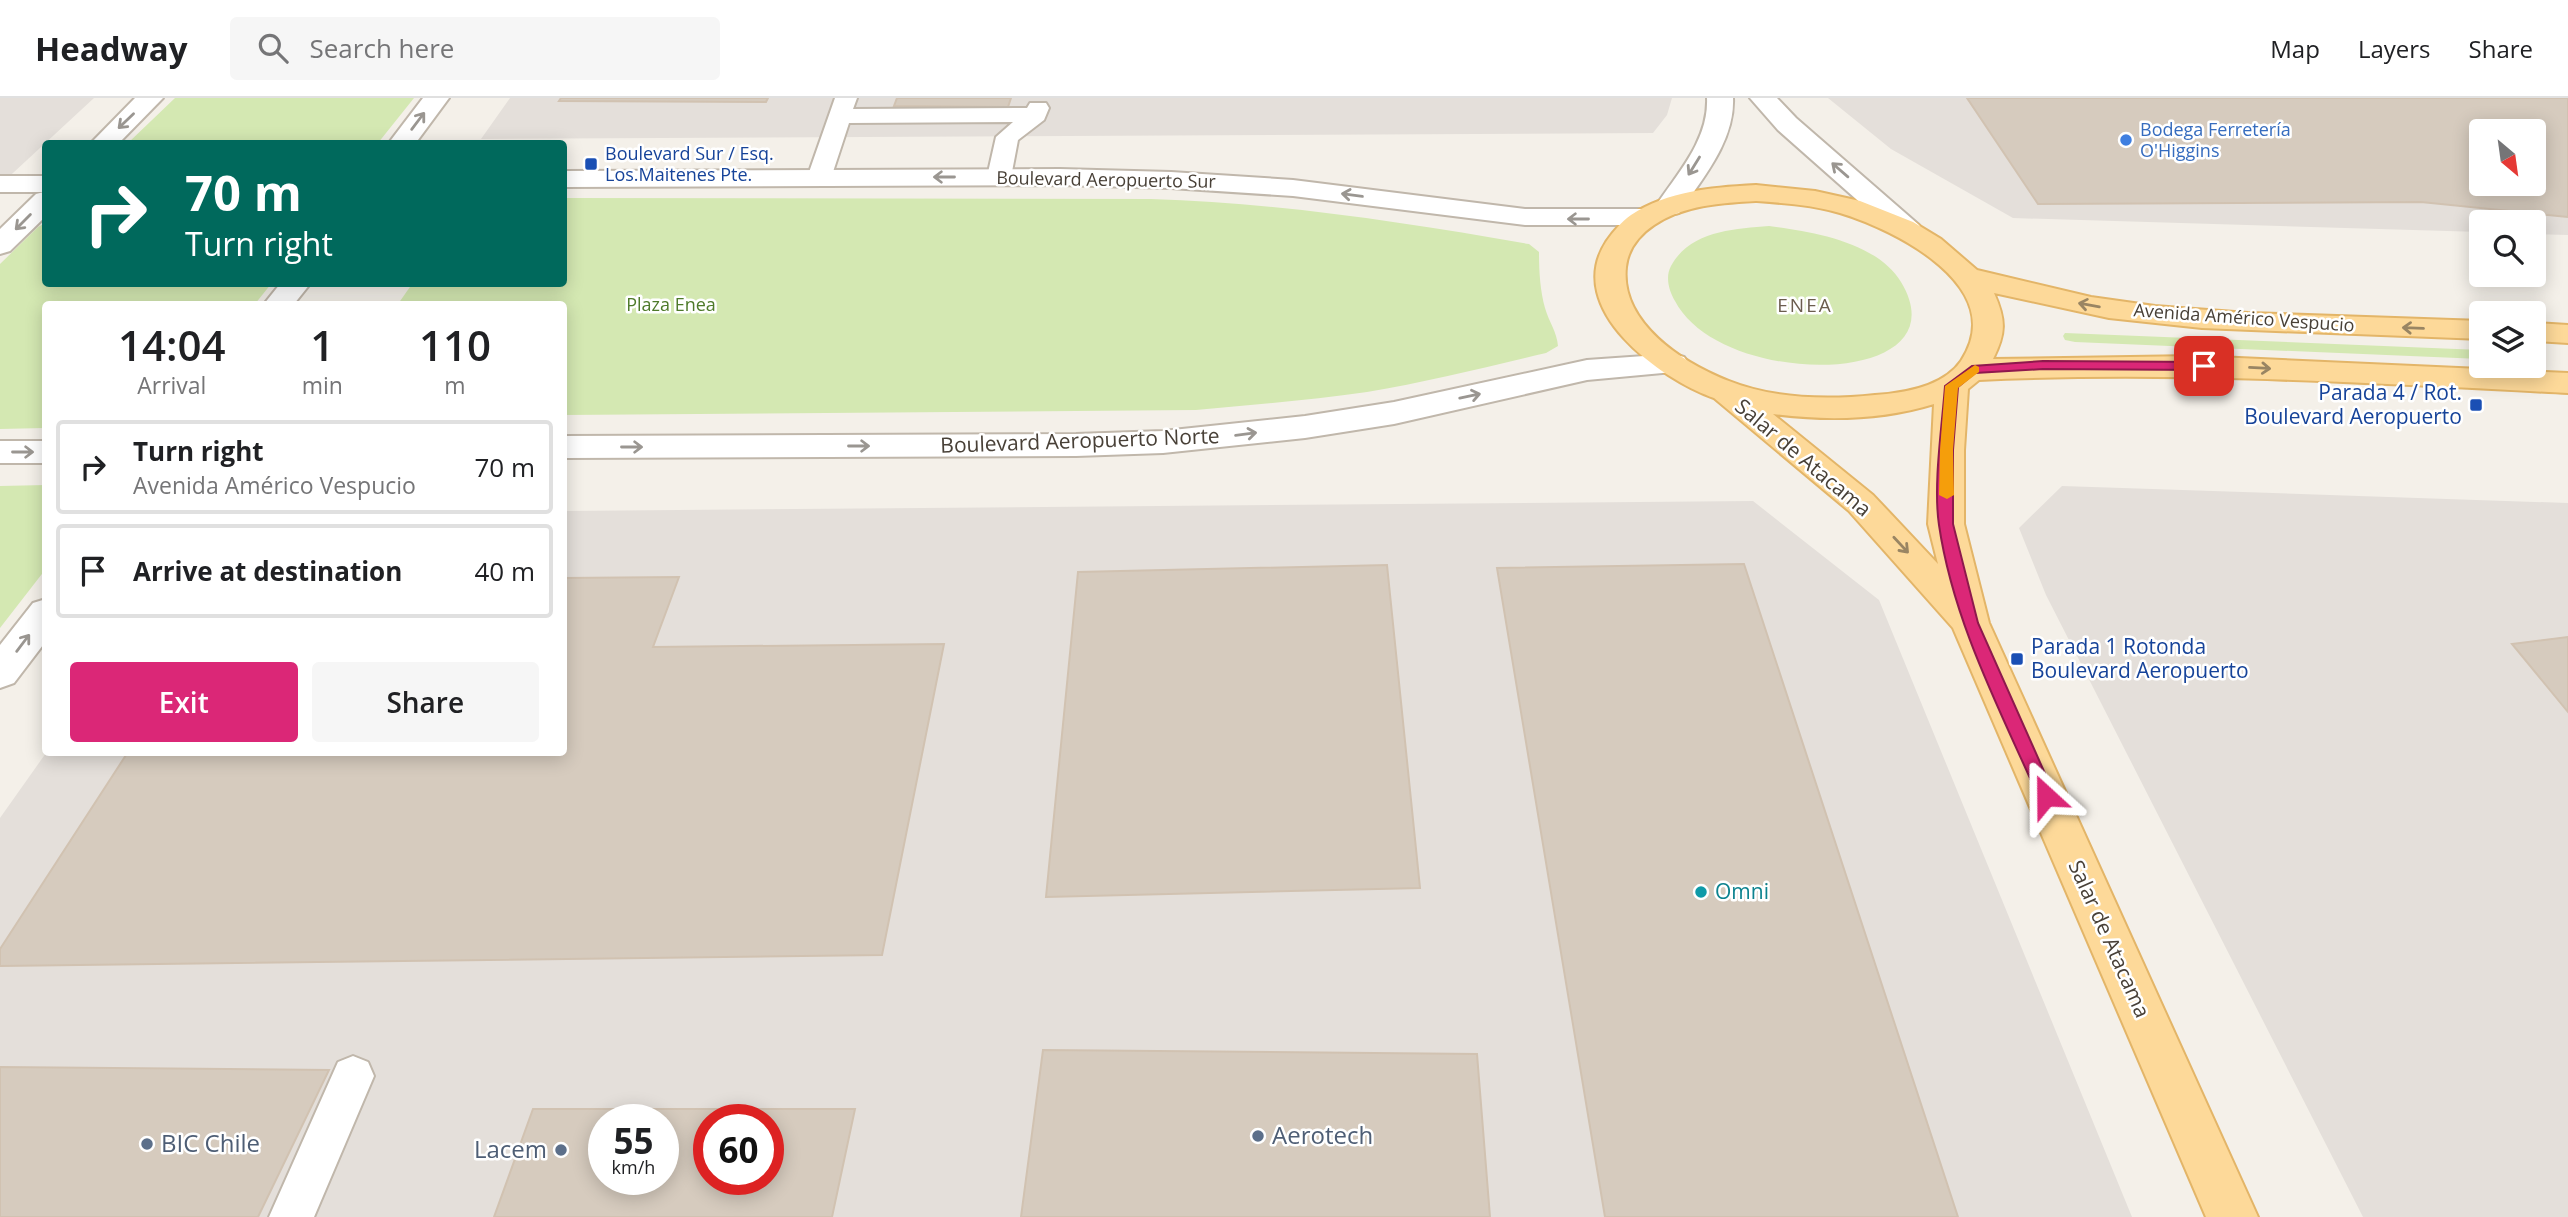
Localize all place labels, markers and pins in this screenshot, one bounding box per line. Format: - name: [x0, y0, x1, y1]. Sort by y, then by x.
- place label: Bodega Ferretería O'Higgins: [2140, 117, 2291, 162]
- marker: Bodega Ferretería O'Higgins: [2118, 132, 2134, 148]
- place label: Boulevard Sur / Esq. Los.Maitenes Pte.: [605, 141, 774, 186]
- marker: Boulevard Sur / Esq. Los.Maitenes Pte.: [583, 156, 599, 172]
- pin: [2174, 336, 2234, 396]
- place label: Parada 4 / Rot. Boulevard Aeropuerto: [2244, 378, 2462, 430]
- marker: Parada 4 / Rot. Boulevard Aeropuerto: [2468, 397, 2484, 413]
- place label: Parada 1 Rotonda Boulevard Aeropuerto: [2031, 632, 2249, 684]
- marker: Parada 1 Rotonda Boulevard Aeropuerto: [2009, 651, 2025, 667]
- place label: Omni: [1715, 877, 1769, 905]
- marker: Omni: [1693, 884, 1709, 900]
- place label: Aerotech: [1272, 1118, 1373, 1151]
- place label: BIC Chile: [161, 1126, 260, 1159]
- marker: Aerotech: [1250, 1128, 1266, 1144]
- place label: Lacem: [474, 1132, 547, 1165]
- marker: BIC Chile: [139, 1136, 155, 1152]
- marker: Lacem: [553, 1142, 569, 1158]

